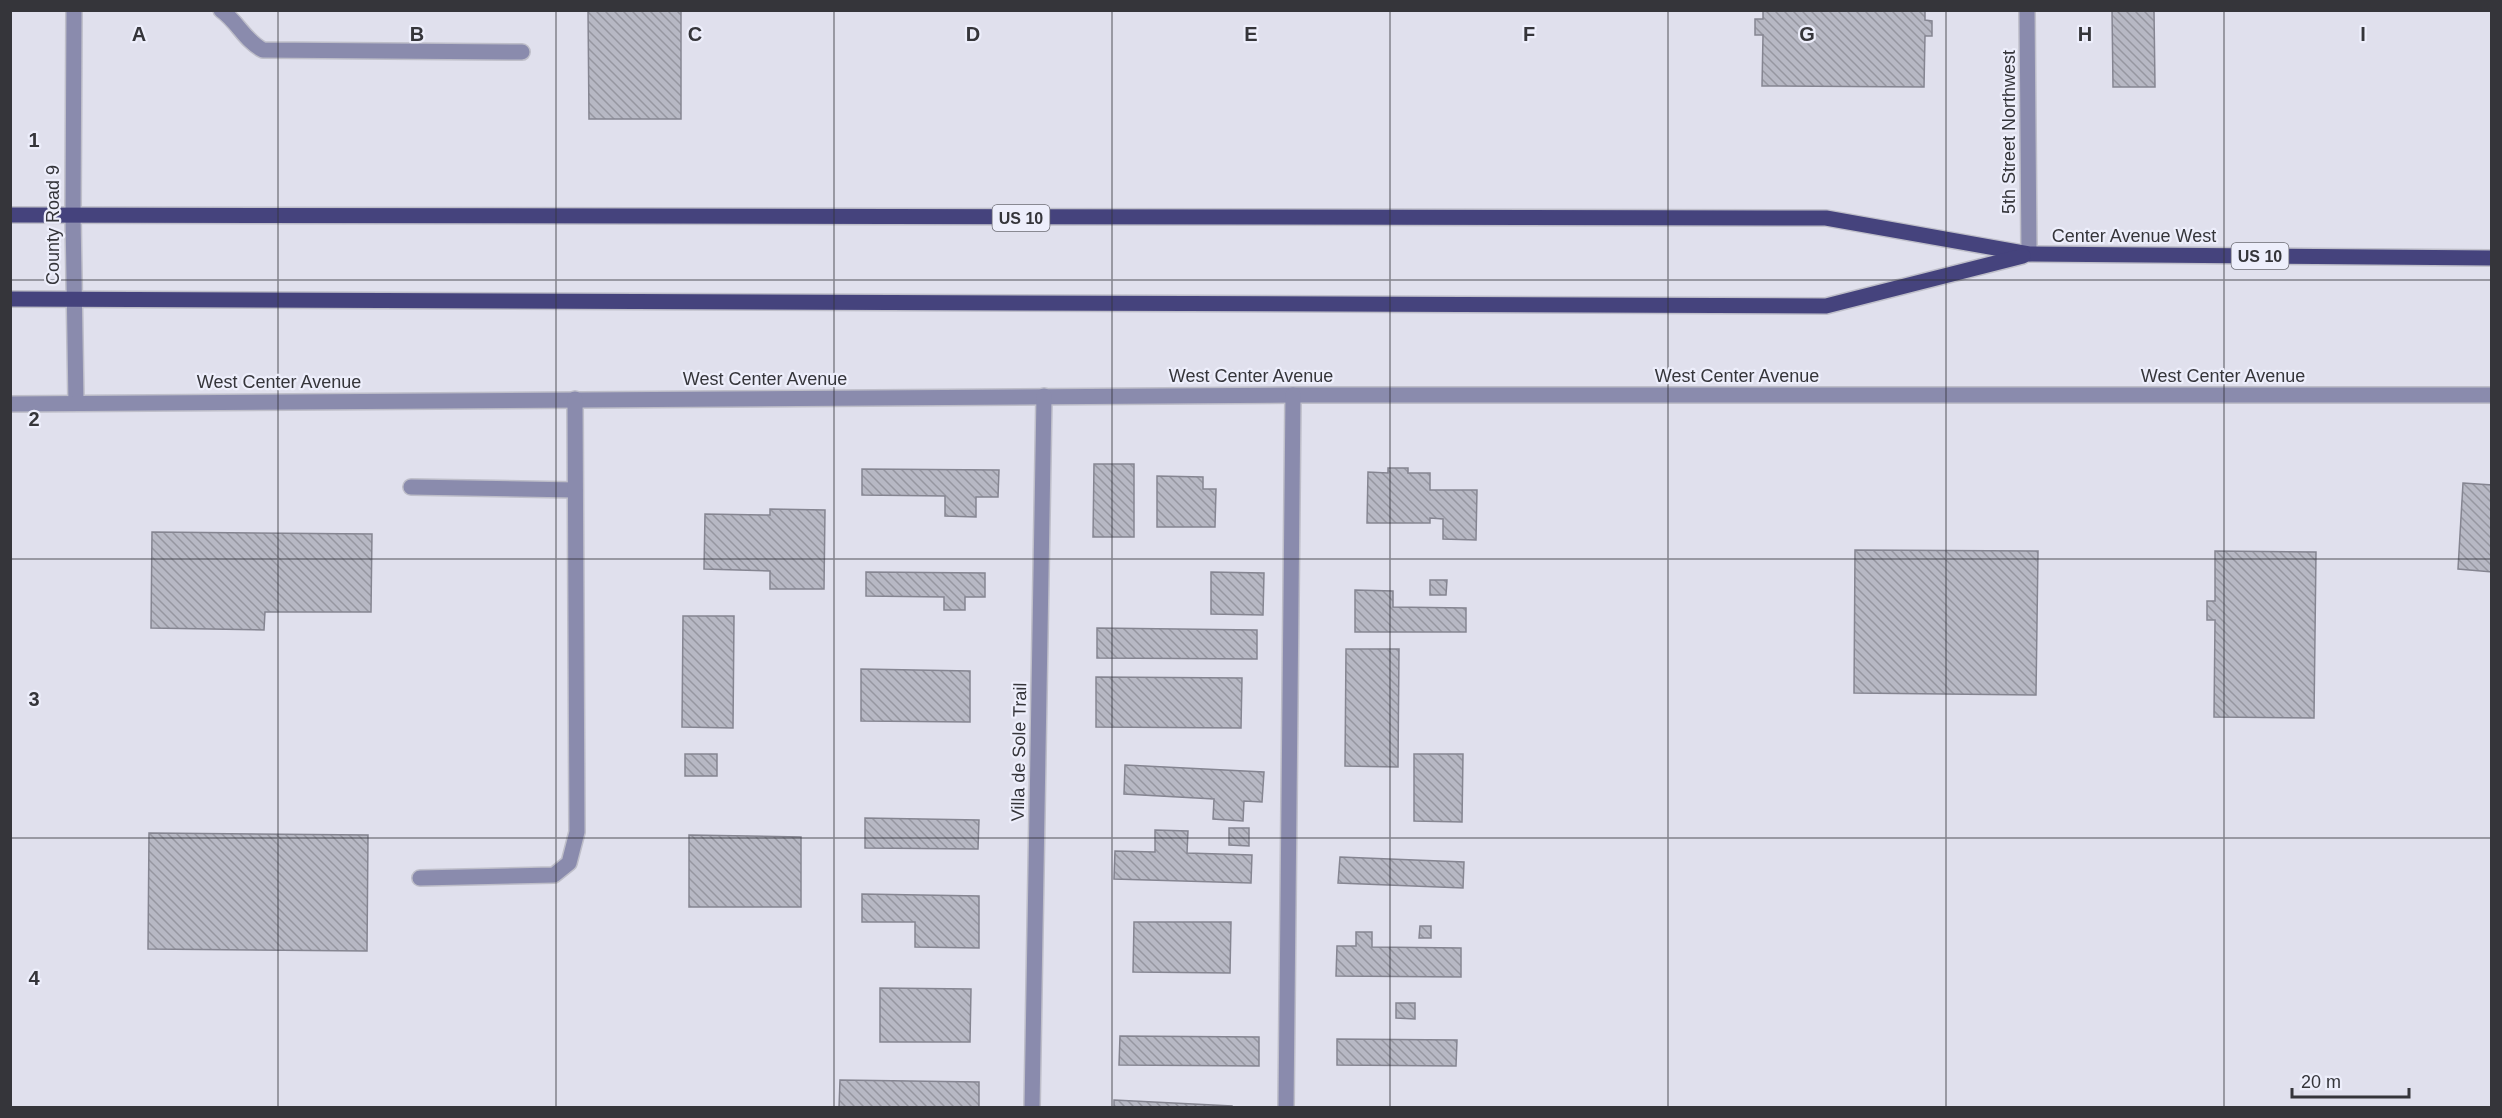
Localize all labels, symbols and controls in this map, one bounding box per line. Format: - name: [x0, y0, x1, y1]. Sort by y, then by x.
- text: A: [132, 23, 146, 45]
- text: B: [410, 23, 424, 45]
- text: C: [688, 23, 702, 45]
- text: D: [966, 23, 980, 45]
- text: E: [1244, 23, 1258, 45]
- text: F: [1523, 23, 1535, 45]
- text: G: [1799, 23, 1815, 45]
- text: H: [2078, 23, 2092, 45]
- text: I: [2360, 23, 2366, 45]
- street label: 5th Street Northwest: [1999, 50, 2019, 214]
- text: 1: [28, 129, 40, 151]
- street label: County Road 9: [43, 165, 63, 285]
- road number: US 10: [992, 205, 1050, 231]
- street label: Center Avenue West: [2052, 226, 2216, 246]
- road number: US 10: [2232, 243, 2288, 269]
- street label: West Center Avenue: [1169, 366, 1333, 386]
- street label: West Center Avenue: [1655, 366, 1819, 386]
- street label: West Center Avenue: [2141, 366, 2305, 386]
- street label: West Center Avenue: [683, 369, 847, 389]
- street label: West Center Avenue: [197, 372, 361, 392]
- text: 2: [28, 408, 40, 430]
- street label: Villa de Sole Trail: [1008, 682, 1030, 822]
- text: 3: [28, 688, 40, 710]
- text: 4: [28, 967, 40, 989]
- scale bar: [2292, 1061, 2409, 1099]
- text: 20 m: [2301, 1072, 2341, 1092]

